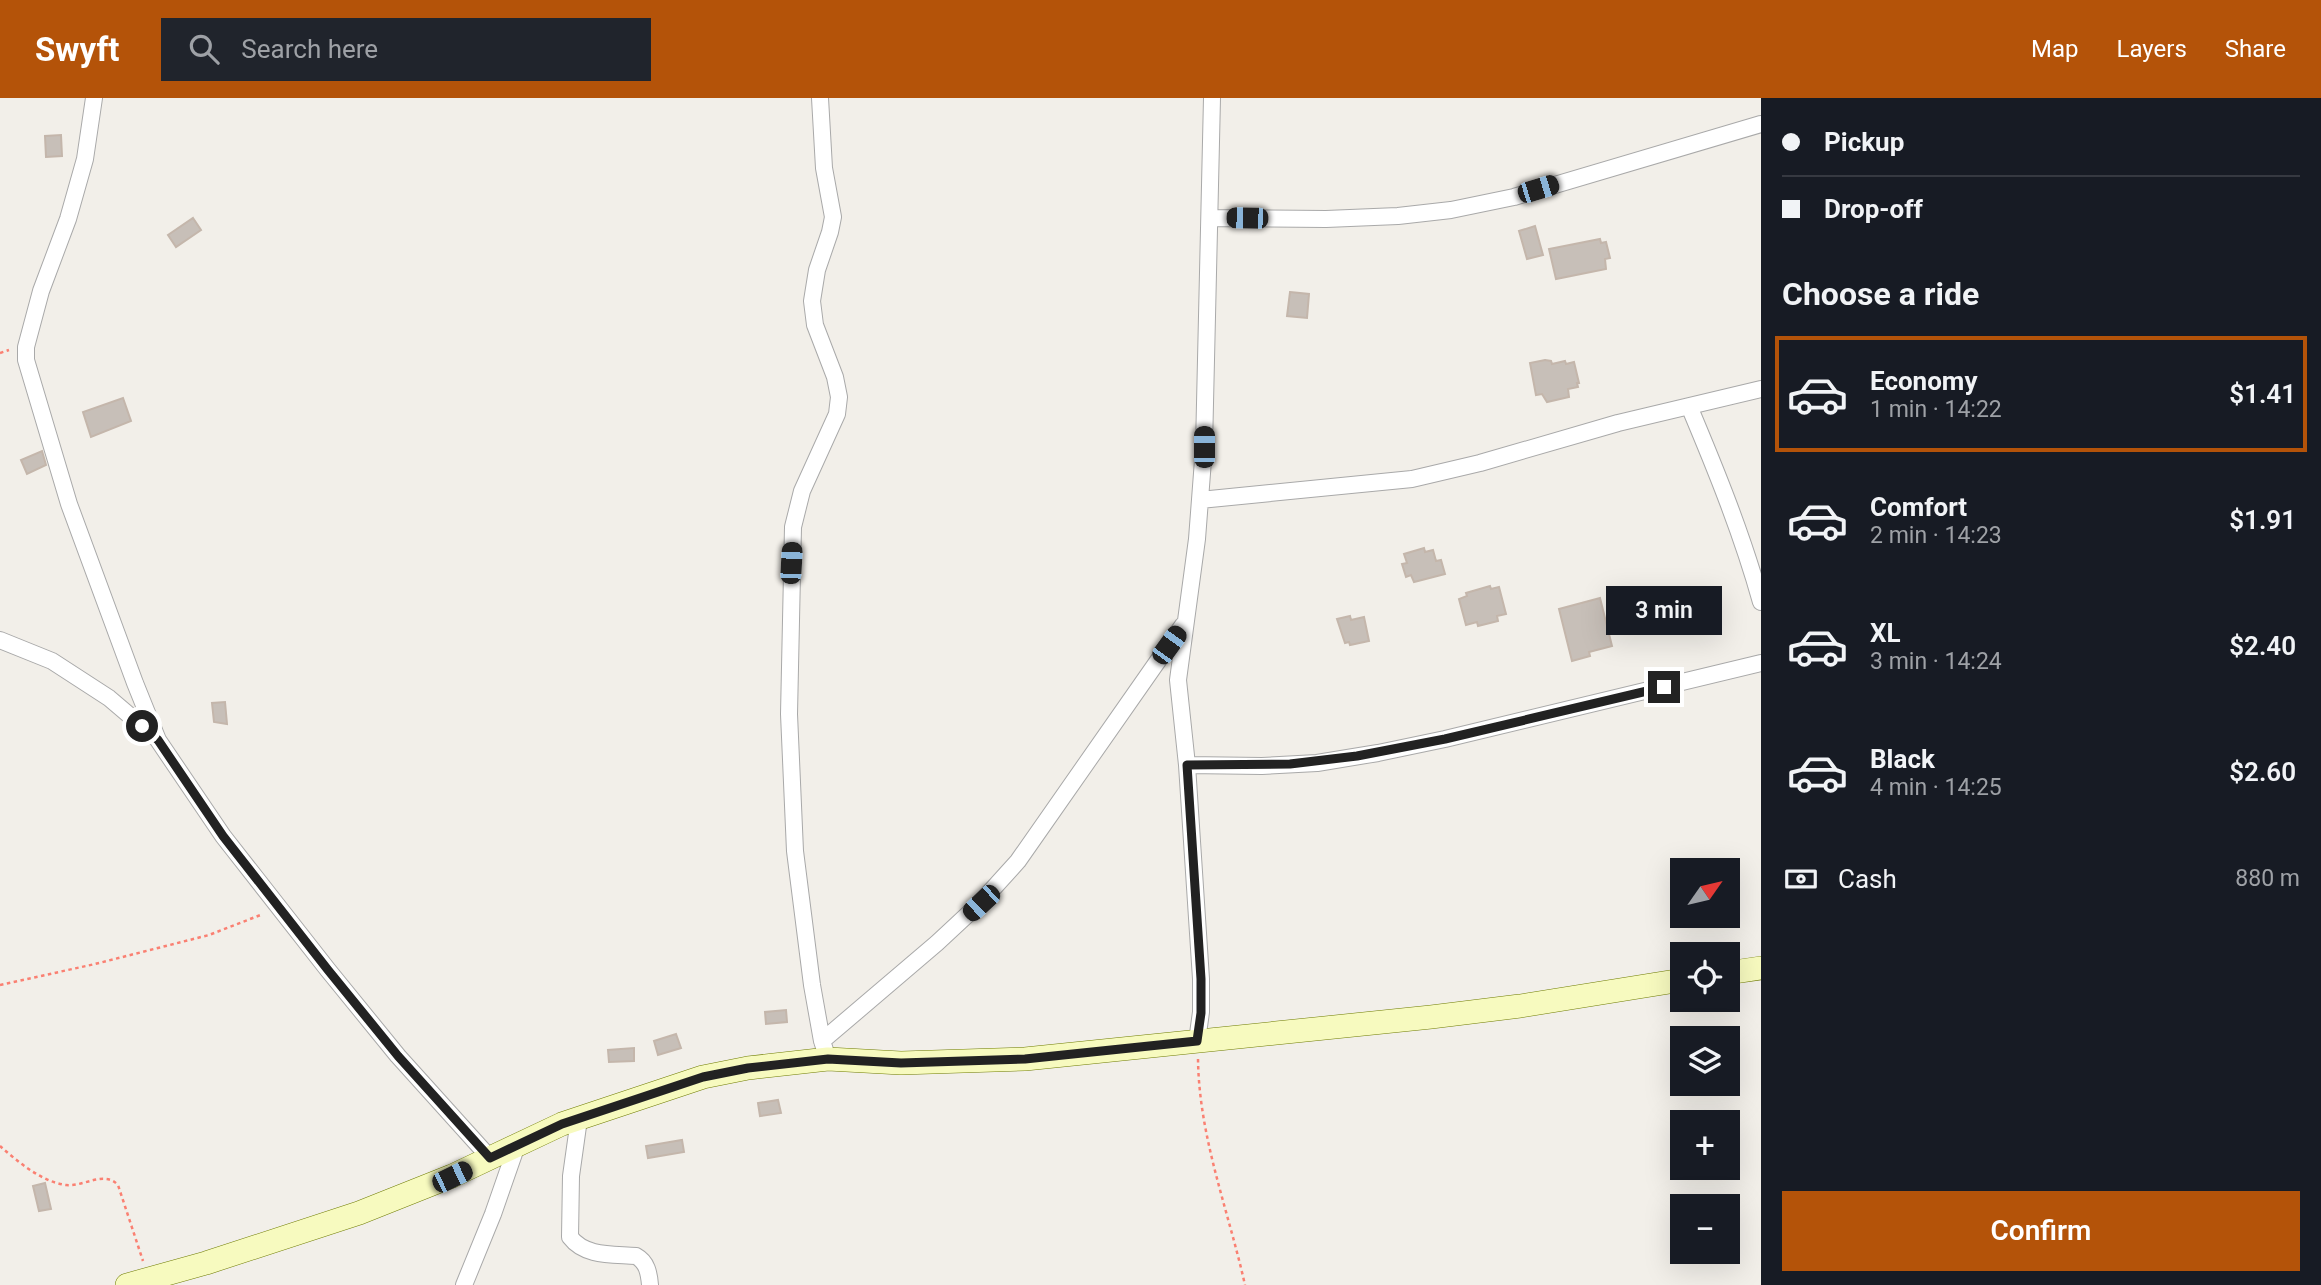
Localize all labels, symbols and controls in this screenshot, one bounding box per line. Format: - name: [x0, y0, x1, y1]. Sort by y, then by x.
- search box: [161, 18, 651, 81]
- text: Swyft: [35, 30, 119, 69]
- icon: search: [185, 30, 223, 68]
- text: Search here: [241, 34, 378, 64]
- text: Map: [2031, 35, 2079, 63]
- text: Layers: [2117, 35, 2187, 63]
- text: Share: [2225, 35, 2286, 63]
- text: Pickup: [1824, 127, 1904, 157]
- car: [1515, 173, 1562, 205]
- text: Drop-off: [1824, 194, 1923, 224]
- car: [1226, 207, 1269, 229]
- text: Choose a ride: [1782, 275, 1979, 313]
- icon: car: [1786, 363, 1849, 426]
- text: Economy: [1870, 366, 1977, 396]
- text: $1.41: [2229, 379, 2296, 409]
- text: 1 min · 14:22: [1870, 396, 2002, 423]
- car: [1194, 426, 1215, 468]
- icon: car: [1786, 489, 1849, 552]
- text: Comfort: [1870, 492, 1967, 522]
- text: $1.91: [2229, 505, 2296, 535]
- text: 2 min · 14:23: [1870, 522, 2002, 549]
- car: [780, 541, 803, 585]
- callout: 3 min: [1606, 586, 1722, 634]
- text: 3 min: [1635, 597, 1693, 624]
- icon: car: [1786, 615, 1849, 678]
- text: XL: [1870, 618, 1901, 648]
- car: [1149, 622, 1190, 668]
- text: $2.40: [2229, 631, 2296, 661]
- text: 3 min · 14:24: [1870, 648, 2002, 675]
- route end: [1648, 671, 1680, 703]
- route start: [126, 710, 158, 742]
- icon: car: [1786, 741, 1849, 804]
- text: Black: [1870, 744, 1935, 774]
- text: $2.60: [2229, 757, 2296, 787]
- text: 4 min · 14:25: [1870, 774, 2002, 801]
- north arrow: [1670, 858, 1740, 928]
- map controls: [1670, 858, 1740, 1264]
- icon: cash: [1782, 860, 1820, 898]
- text: Cash: [1838, 864, 1897, 894]
- text: 880 m: [2235, 865, 2300, 892]
- car: [959, 881, 1004, 925]
- button: locate: [1670, 942, 1740, 1012]
- button: layers: [1670, 1026, 1740, 1096]
- button: +: [1670, 1110, 1740, 1180]
- car: [429, 1158, 476, 1196]
- button: Confirm: [1782, 1191, 2300, 1271]
- button: −: [1670, 1194, 1740, 1264]

